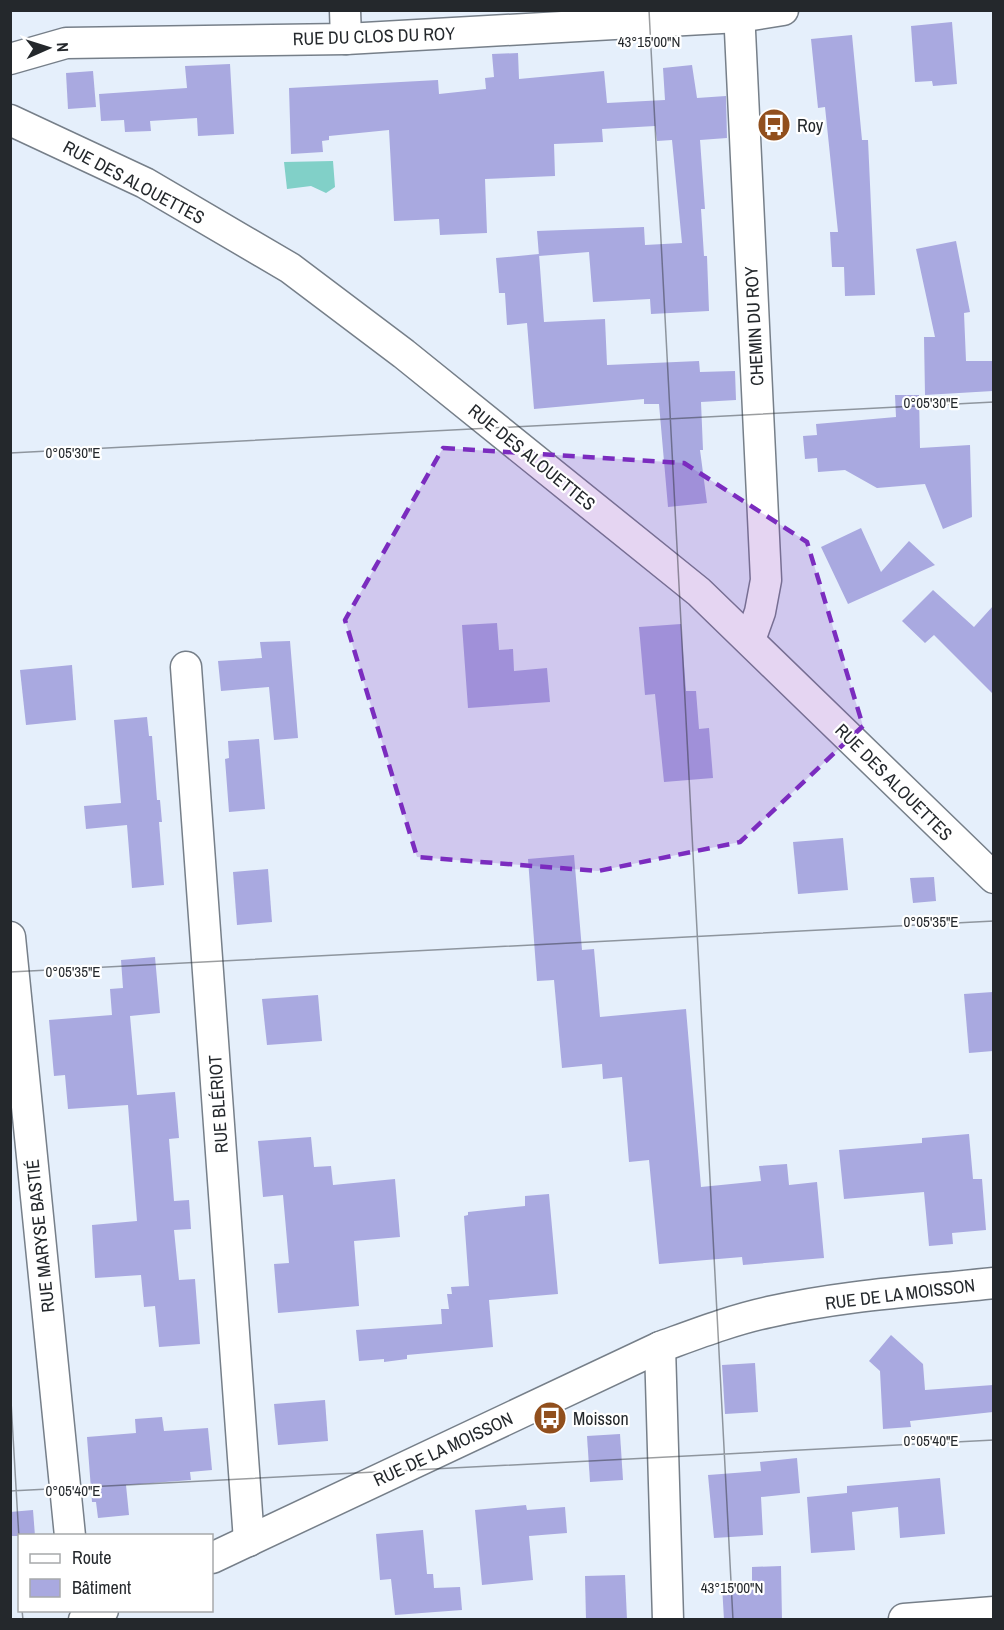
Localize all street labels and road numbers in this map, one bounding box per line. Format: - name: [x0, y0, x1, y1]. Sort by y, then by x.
- street label: RUE DU CLOS DU ROY: [292, 21, 456, 51]
- street label: RUE DES ALOUETTES: [59, 134, 209, 230]
- street label: CHEMIN DU ROY: [738, 265, 770, 386]
- street label: RUE DES ALOUETTES: [463, 398, 601, 516]
- street label: RUE DES ALOUETTES: [830, 718, 958, 846]
- street label: RUE BLÉRIOT: [202, 1054, 234, 1154]
- street label: RUE MARYSE BASTIÉ: [20, 1158, 60, 1314]
- street label: RUE DE LA MOISSON: [824, 1272, 976, 1316]
- street label: RUE DE LA MOISSON: [369, 1406, 517, 1492]

